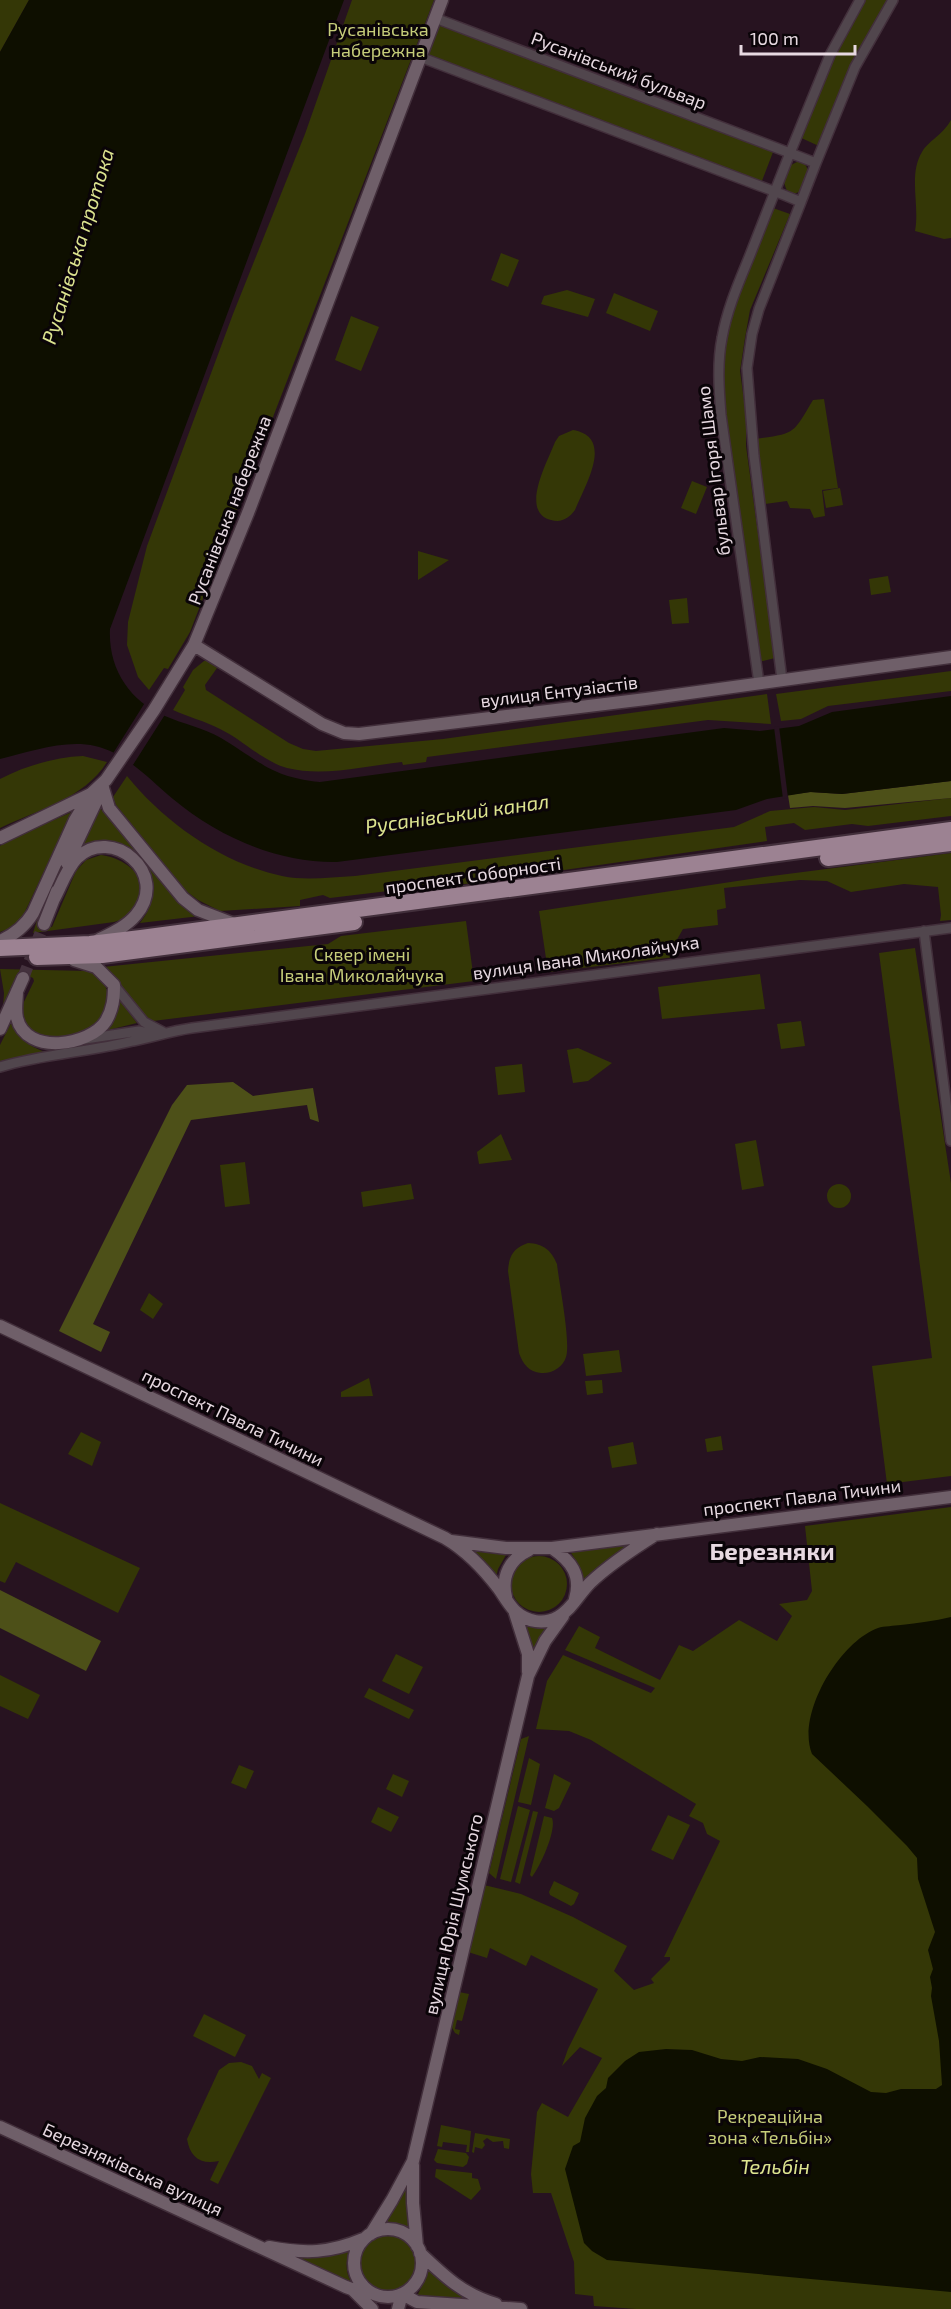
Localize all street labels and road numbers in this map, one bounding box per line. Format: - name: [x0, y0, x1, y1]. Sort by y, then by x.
- street label: Русанівський бульвар: [528, 26, 710, 114]
- street label: бульвар Ігоря Шамо: [692, 385, 734, 557]
- street label: Русанівська набережна: [183, 412, 275, 608]
- street label: вулиця Ентузіастів: [479, 670, 639, 712]
- street label: проспект Соборності: [384, 852, 562, 898]
- street label: вулиця Івана Миколайчука: [471, 930, 701, 984]
- street label: проспект Павла Тичини: [139, 1363, 327, 1471]
- street label: проспект Павла Тичини: [702, 1474, 902, 1520]
- street label: вулиця Юрія Шумського: [419, 1811, 487, 2017]
- street label: Березняківська вулиця: [40, 2118, 226, 2220]

